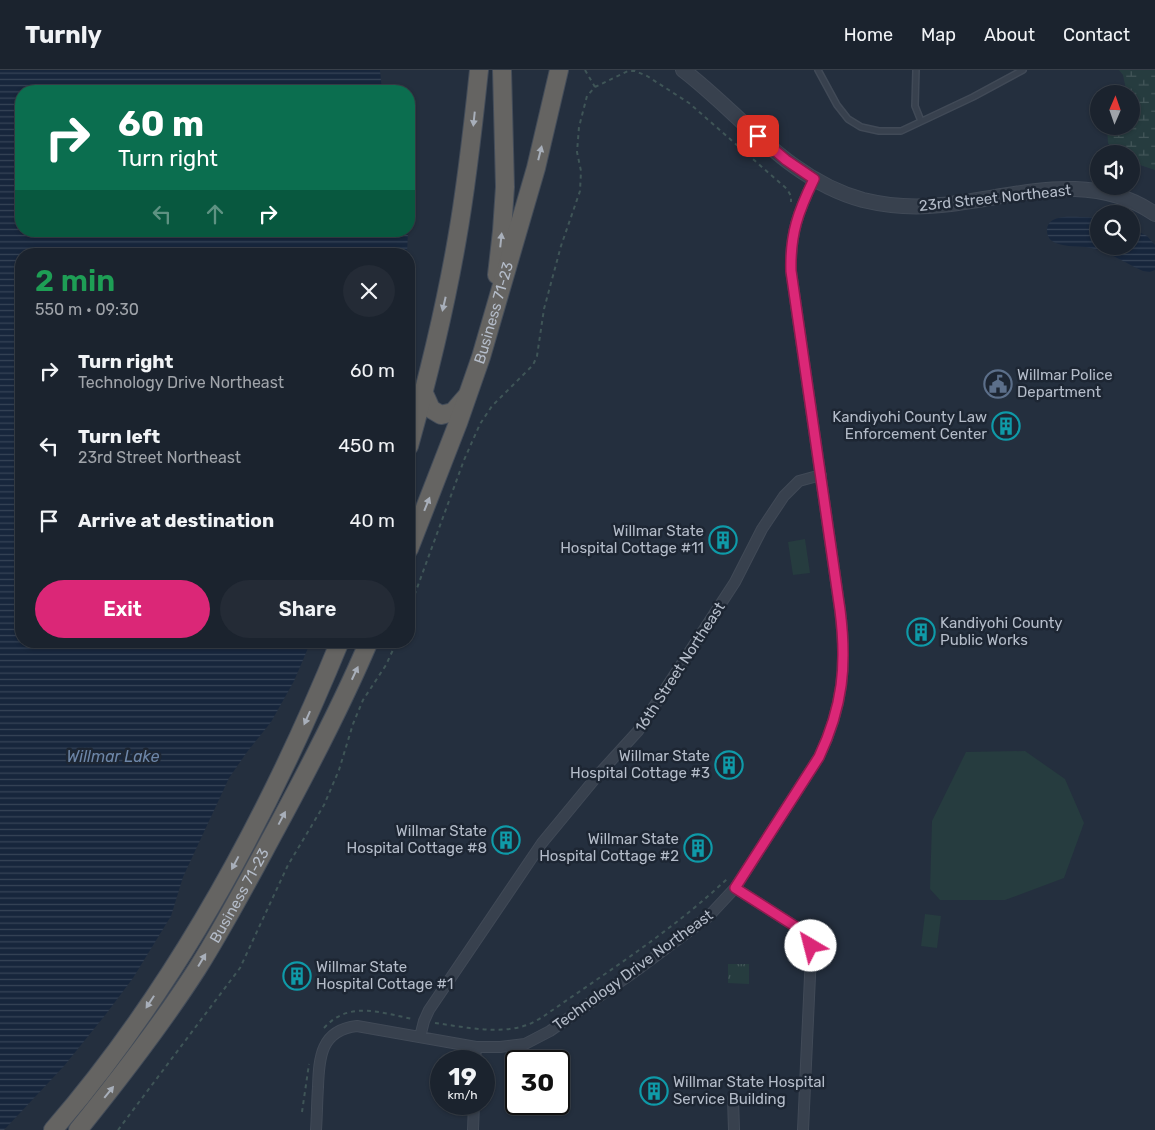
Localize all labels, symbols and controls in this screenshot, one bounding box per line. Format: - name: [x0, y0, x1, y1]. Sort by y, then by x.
- text: Turnly: [25, 21, 102, 49]
- text: Home: [844, 24, 893, 46]
- text: Map: [921, 24, 956, 46]
- text: About: [984, 24, 1035, 46]
- text: Contact: [1063, 24, 1130, 46]
- north arrow: [1090, 85, 1140, 135]
- map controls: [1090, 85, 1140, 255]
- text: 60 m: [118, 103, 204, 145]
- icon: right: [35, 105, 100, 170]
- one-way arrow: [470, 111, 478, 127]
- pin: [737, 115, 779, 157]
- icon: arrive: [744, 122, 772, 150]
- text: Turn right: [118, 145, 218, 172]
- one-way arrow: [536, 145, 544, 160]
- button: sound: [1090, 145, 1140, 195]
- street label: 23rd Street Northeast: [918, 181, 1072, 215]
- icon: left: [148, 200, 176, 228]
- icon: ahead: [201, 200, 229, 228]
- icon: right: [254, 200, 282, 228]
- button: search: [1090, 205, 1140, 255]
- one-way arrow: [497, 231, 505, 247]
- street label: Business 71-23: [470, 260, 517, 366]
- text: 2 min: [35, 263, 115, 299]
- button: close: [343, 265, 395, 317]
- one-way arrow: [440, 297, 448, 312]
- text: 550 m · 09:30: [35, 300, 139, 319]
- text: Turn right: [78, 350, 173, 373]
- icon: right: [35, 357, 63, 385]
- text: 60 m: [350, 359, 395, 382]
- place label: Willmar Police Department: [1017, 366, 1113, 401]
- public building icon: Willmar Police Department: [983, 369, 1013, 399]
- text: Technology Drive Northeast: [78, 373, 284, 392]
- place label: Kandiyohi County Law Enforcement Center: [832, 408, 987, 443]
- building icon: Kandiyohi County Law Enforcement Center: [991, 411, 1021, 441]
- text: Turn left: [78, 425, 160, 448]
- icon: left: [35, 432, 63, 460]
- text: 450 m: [338, 434, 395, 457]
- text: 23rd Street Northeast: [78, 448, 241, 467]
- one-way arrow: [423, 496, 431, 511]
- icon: arrive: [35, 507, 63, 535]
- text: Arrive at destination: [78, 509, 274, 532]
- text: 40 m: [350, 509, 395, 532]
- place label: Willmar State Hospital Cottage #11: [560, 522, 704, 557]
- building icon: Willmar State Hospital Cottage #11: [708, 525, 738, 555]
- button: Exit: [35, 580, 210, 638]
- button: Share: [220, 580, 395, 638]
- street label: 16th Street Northeast: [631, 599, 729, 735]
- place label: Kandiyohi County Public Works: [940, 614, 1063, 649]
- building icon: Kandiyohi County Public Works: [906, 617, 936, 647]
- one-way arrow: [351, 666, 359, 680]
- one-way arrow: [303, 711, 311, 725]
- water label: Willmar Lake: [67, 747, 159, 766]
- place label: Willmar State Hospital Cottage #3: [570, 747, 710, 782]
- building icon: Willmar State Hospital Cottage #3: [714, 750, 744, 780]
- one-way arrow: [277, 811, 286, 825]
- place label: Willmar State Hospital Cottage #8: [346, 822, 487, 857]
- building icon: Willmar State Hospital Cottage #8: [491, 825, 521, 855]
- place label: Willmar State Hospital Cottage #2: [539, 830, 679, 865]
- building icon: Willmar State Hospital Cottage #2: [683, 833, 713, 863]
- street label: Business 71-23: [206, 845, 273, 946]
- one-way arrow: [230, 857, 239, 870]
- street label: Technology Drive Northeast: [550, 906, 717, 1034]
- position arrow: [784, 919, 836, 971]
- one-way arrow: [198, 953, 207, 966]
- place label: Willmar State Hospital Cottage #1: [316, 958, 453, 993]
- building icon: Willmar State Hospital Cottage #1: [282, 961, 312, 991]
- one-way arrow: [145, 996, 155, 1009]
- speed limit sign: 30: [505, 1050, 570, 1115]
- text: 19: [448, 1062, 477, 1091]
- place label: Willmar State Hospital Service Building: [673, 1073, 825, 1108]
- building icon: Willmar State Hospital Service Building: [639, 1076, 669, 1106]
- one-way arrow: [103, 1086, 114, 1099]
- text: km/h: [448, 1088, 477, 1102]

